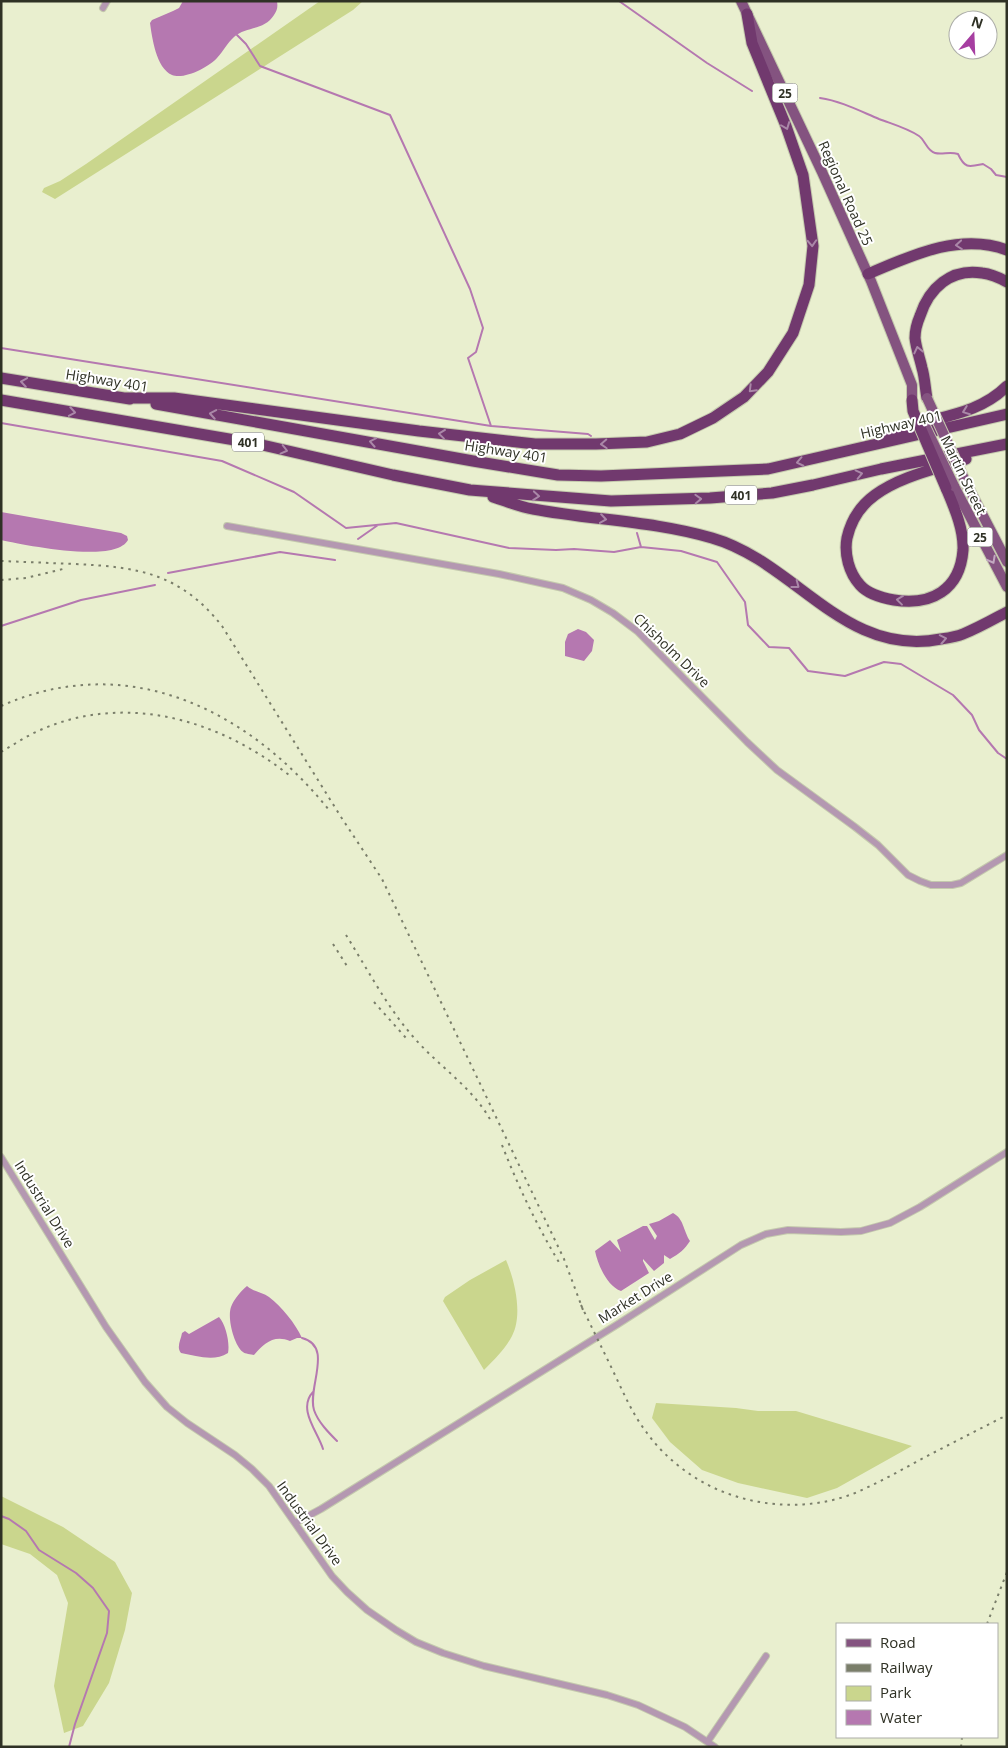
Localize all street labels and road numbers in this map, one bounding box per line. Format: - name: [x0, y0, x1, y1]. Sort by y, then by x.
- road number: 25: [772, 84, 798, 102]
- street label: Regional Road 25: [814, 138, 878, 248]
- street label: Highway 401: [64, 364, 150, 396]
- street label: Highway 401: [858, 405, 944, 443]
- road number: 401: [232, 432, 264, 452]
- street label: Martin Street: [937, 432, 991, 518]
- street label: Highway 401: [463, 435, 549, 467]
- road number: 401: [725, 486, 757, 504]
- road number: 25: [968, 528, 992, 546]
- street label: Chisholm Drive: [630, 609, 714, 691]
- street label: Industrial Drive: [11, 1157, 80, 1251]
- street label: Market Drive: [594, 1267, 676, 1327]
- street label: Industrial Drive: [273, 1477, 347, 1569]

